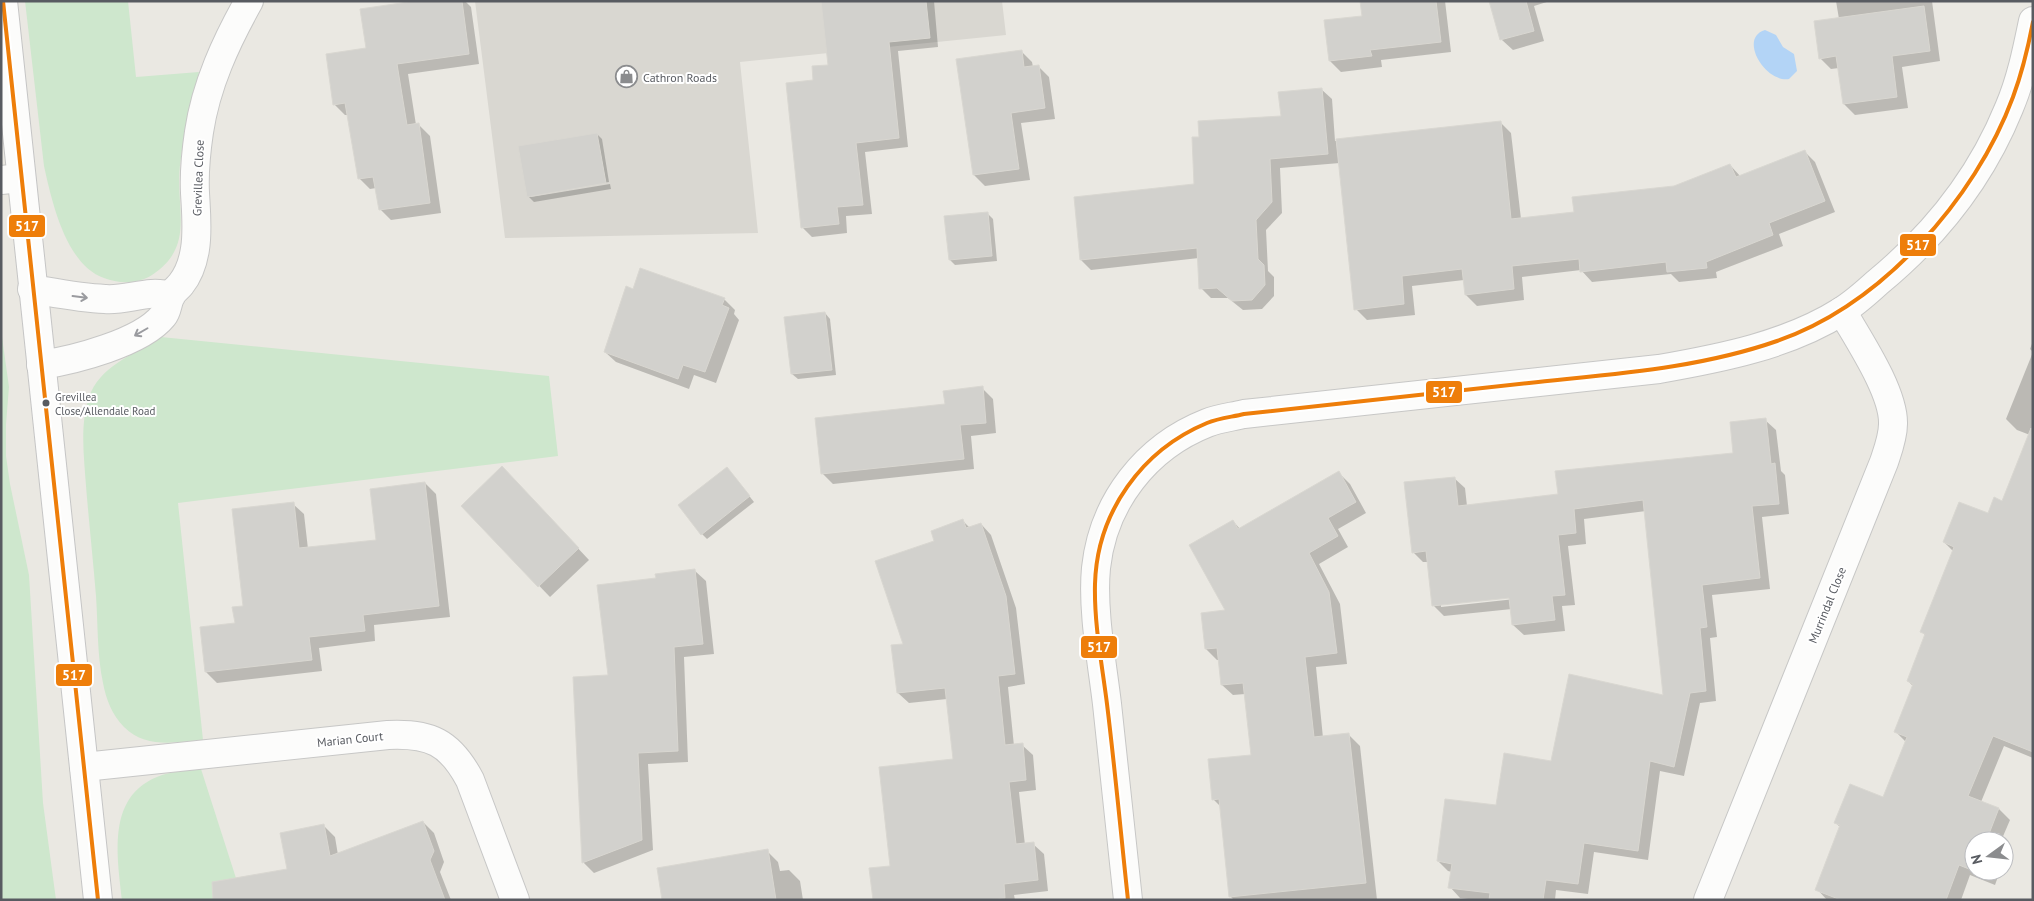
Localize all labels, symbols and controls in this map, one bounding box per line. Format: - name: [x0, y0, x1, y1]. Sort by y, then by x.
- shop icon: Cathron Roads: [615, 65, 639, 89]
- place label: Cathron Roads: [643, 70, 717, 85]
- street label: Grevillea Close: [189, 140, 207, 216]
- line badge: 517: [8, 214, 46, 238]
- text: 517: [15, 217, 39, 235]
- line badge: 517: [1899, 233, 1937, 257]
- text: 517: [1906, 236, 1930, 254]
- one-way arrow: [72, 292, 88, 302]
- one-way arrow: [133, 327, 148, 337]
- line badge: 517: [1425, 380, 1463, 404]
- text: 517: [1432, 383, 1456, 401]
- place label: Grevillea Close/Allendale Road: [55, 390, 155, 418]
- marker: Grevillea Close/Allendale Road: [41, 398, 51, 408]
- street label: Murrindal Close: [1805, 565, 1849, 645]
- line badge: 517: [1080, 635, 1118, 659]
- text: 517: [1087, 638, 1111, 656]
- line badge: 517: [55, 663, 93, 687]
- text: 517: [62, 666, 86, 684]
- street label: Marian Court: [316, 728, 384, 750]
- north arrow: [1964, 831, 2014, 881]
- text: N: [1967, 853, 1986, 866]

